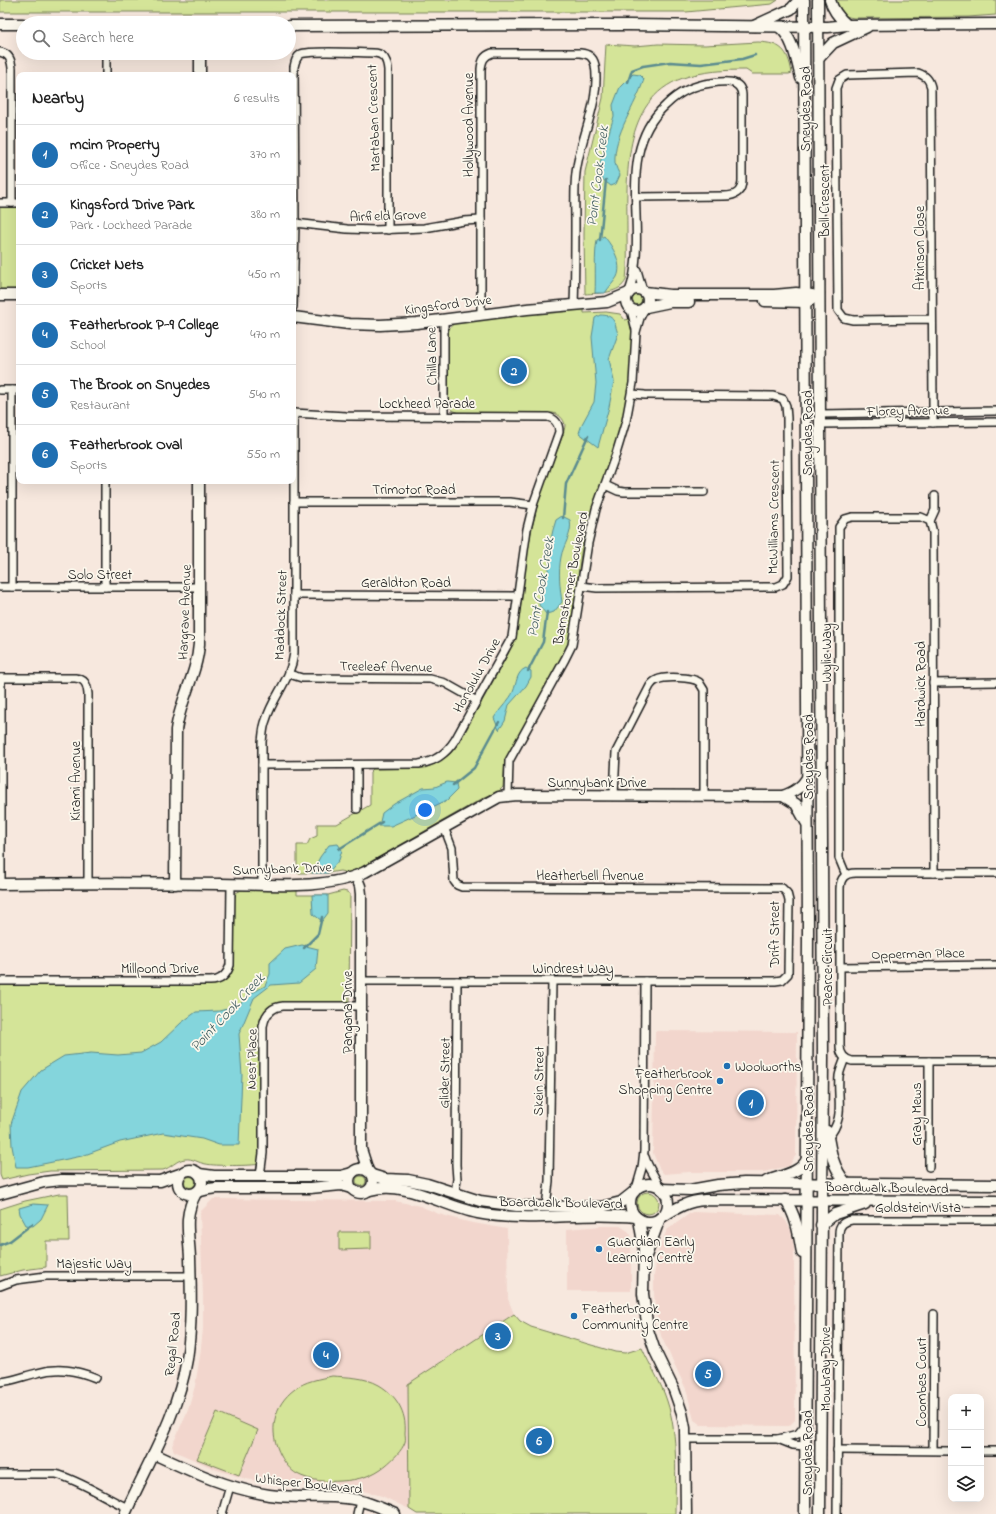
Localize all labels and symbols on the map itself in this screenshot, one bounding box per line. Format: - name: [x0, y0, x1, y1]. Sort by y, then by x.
- street label: Martaban Crescent: [362, 64, 387, 172]
- street label: Sneydes Road: [796, 66, 818, 152]
- street label: Hollywood Avenue: [459, 72, 481, 177]
- water label: Point Cook Creek: [581, 123, 615, 228]
- street label: Bell Crescent: [815, 164, 836, 239]
- street label: Airfield Grove: [349, 205, 428, 228]
- street label: Atkinson Close: [910, 205, 931, 290]
- street label: Kingsford Drive: [403, 290, 494, 322]
- street label: Chilla Lane: [421, 326, 444, 385]
- pin: 2: [501, 356, 527, 386]
- street label: Sneydes Road: [798, 390, 820, 476]
- street label: Lockheed Parade: [379, 394, 476, 415]
- street label: Florey Avenue: [866, 400, 950, 424]
- street label: McWilliams Crescent: [763, 459, 786, 574]
- street label: Trimotor Road: [372, 480, 456, 501]
- street label: Barnstormer Boulevard: [548, 510, 595, 648]
- water label: Point Cook Creek: [521, 534, 561, 639]
- street label: Hargrave Avenue: [173, 563, 199, 660]
- street label: Solo Street: [68, 565, 132, 586]
- street label: Maddock Street: [269, 569, 294, 660]
- street label: Geraldton Road: [361, 573, 451, 594]
- street label: Wylie Way: [817, 623, 839, 683]
- street label: Honolulu Drive: [448, 634, 507, 717]
- street label: Hardwick Road: [911, 641, 932, 727]
- street label: Treeleaf Avenue: [339, 656, 433, 679]
- street label: Sneydes Road: [799, 714, 821, 800]
- street label: Kirami Avenue: [66, 740, 87, 821]
- street label: Sunnybank Drive: [547, 773, 647, 795]
- your location: [415, 800, 435, 820]
- street label: Sunnybank Drive: [232, 857, 333, 883]
- street label: Heatherbell Avenue: [536, 866, 645, 887]
- street label: Drift Street: [765, 900, 786, 968]
- street label: Pearce Circuit: [818, 928, 839, 1006]
- street label: Opperman Place: [871, 943, 966, 966]
- street label: Millpond Drive: [121, 959, 200, 980]
- street label: Windrest Way: [533, 959, 614, 981]
- water label: Point Cook Creek: [185, 967, 271, 1057]
- street label: Pangana Drive: [338, 970, 360, 1053]
- street label: Nest Place: [241, 1028, 264, 1090]
- street label: Glider Street: [434, 1037, 457, 1109]
- street label: Skein Street: [528, 1046, 551, 1116]
- place label: Woolworths: [735, 1057, 802, 1078]
- marker: Woolworths: [722, 1061, 732, 1071]
- place label: Featherbrook Shopping Centre: [618, 1064, 713, 1102]
- marker: Featherbrook Shopping Centre: [715, 1076, 725, 1086]
- street label: Gray Mews: [907, 1082, 929, 1146]
- street label: Sneydes Road: [799, 1086, 821, 1172]
- pin: 1: [738, 1088, 764, 1118]
- street label: Boardwalk Boulevard: [824, 1177, 949, 1200]
- street label: Boardwalk Boulevard: [498, 1192, 623, 1215]
- street label: Goldstein Vista: [875, 1198, 961, 1219]
- place label: Guardian Early Learning Centre: [607, 1232, 695, 1270]
- marker: Guardian Early Learning Centre: [594, 1244, 604, 1254]
- street label: Majestic Way: [56, 1254, 132, 1276]
- place label: Featherbrook Community Centre: [581, 1299, 689, 1337]
- street label: Regal Road: [160, 1311, 188, 1377]
- marker: Featherbrook Community Centre: [569, 1311, 579, 1321]
- pin: 3: [485, 1321, 511, 1351]
- street label: Mowbray Drive: [816, 1326, 838, 1411]
- street label: Coombes Court: [912, 1337, 933, 1427]
- pin: 4: [313, 1340, 339, 1370]
- pin: 5: [695, 1359, 721, 1389]
- street label: Sneydes Road: [798, 1410, 820, 1496]
- pin: 6: [526, 1426, 552, 1456]
- street label: Whisper Boulevard: [254, 1468, 363, 1501]

